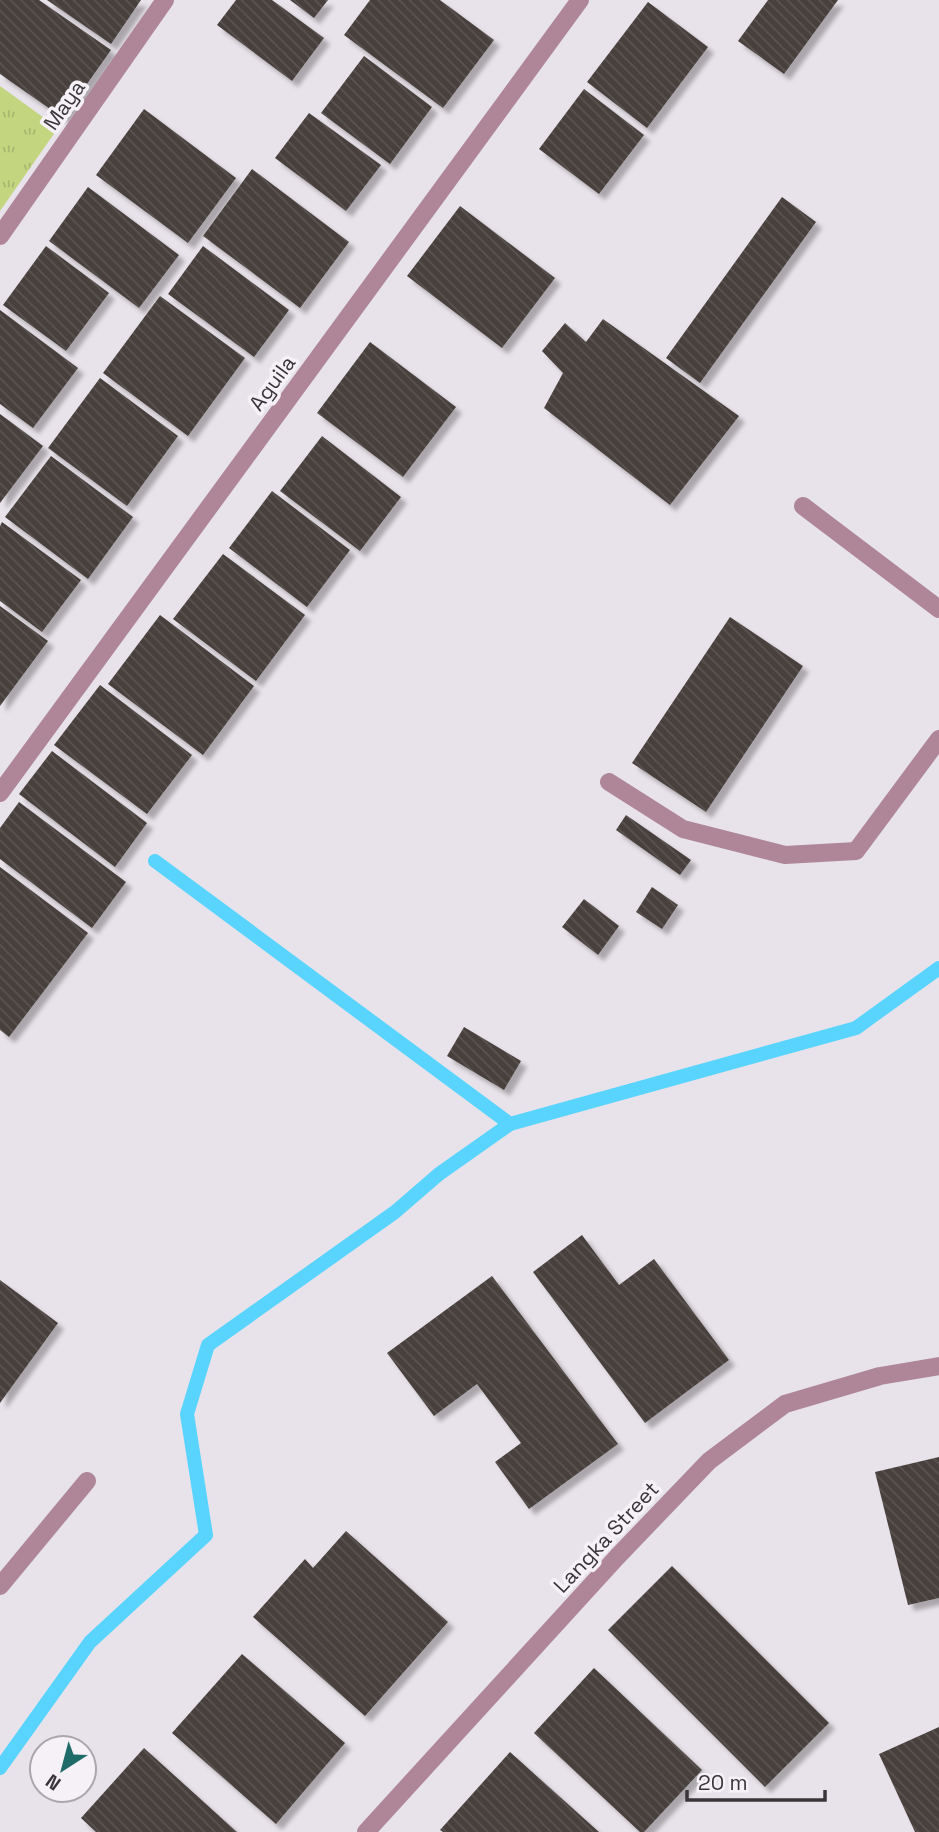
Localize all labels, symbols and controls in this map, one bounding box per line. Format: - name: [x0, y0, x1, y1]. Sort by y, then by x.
- street label: Maya: [37, 75, 91, 135]
- street label: Aguila: [243, 350, 301, 416]
- street label: Langka Street: [547, 1476, 665, 1598]
- north arrow: [28, 1734, 98, 1804]
- scale bar: [687, 1758, 825, 1802]
- text: N: [41, 1768, 66, 1796]
- text: 20 m: [698, 1769, 748, 1796]

